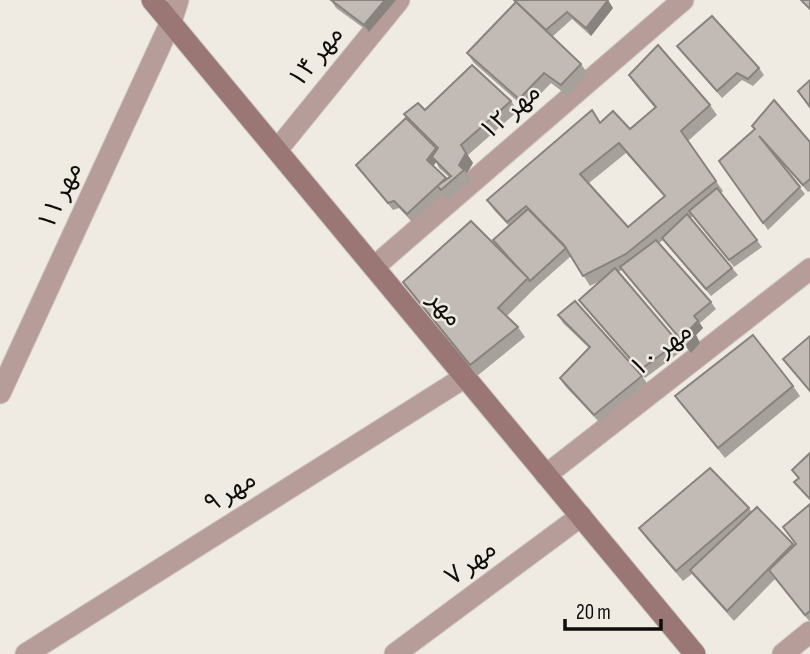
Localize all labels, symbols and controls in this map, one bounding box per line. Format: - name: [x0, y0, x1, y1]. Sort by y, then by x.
- street label: مهر ۱۴: [282, 20, 350, 94]
- street label: مهر ۱۲: [473, 77, 547, 147]
- street label: مهر ۱۱: [31, 157, 89, 235]
- street label: مهر: [421, 284, 469, 333]
- street label: مهر ۱۰: [623, 316, 699, 384]
- street label: مهر ۹: [198, 464, 262, 520]
- street label: مهر ۷: [439, 534, 503, 592]
- scale bar: [565, 588, 661, 632]
- text: 20 m: [576, 600, 611, 625]

